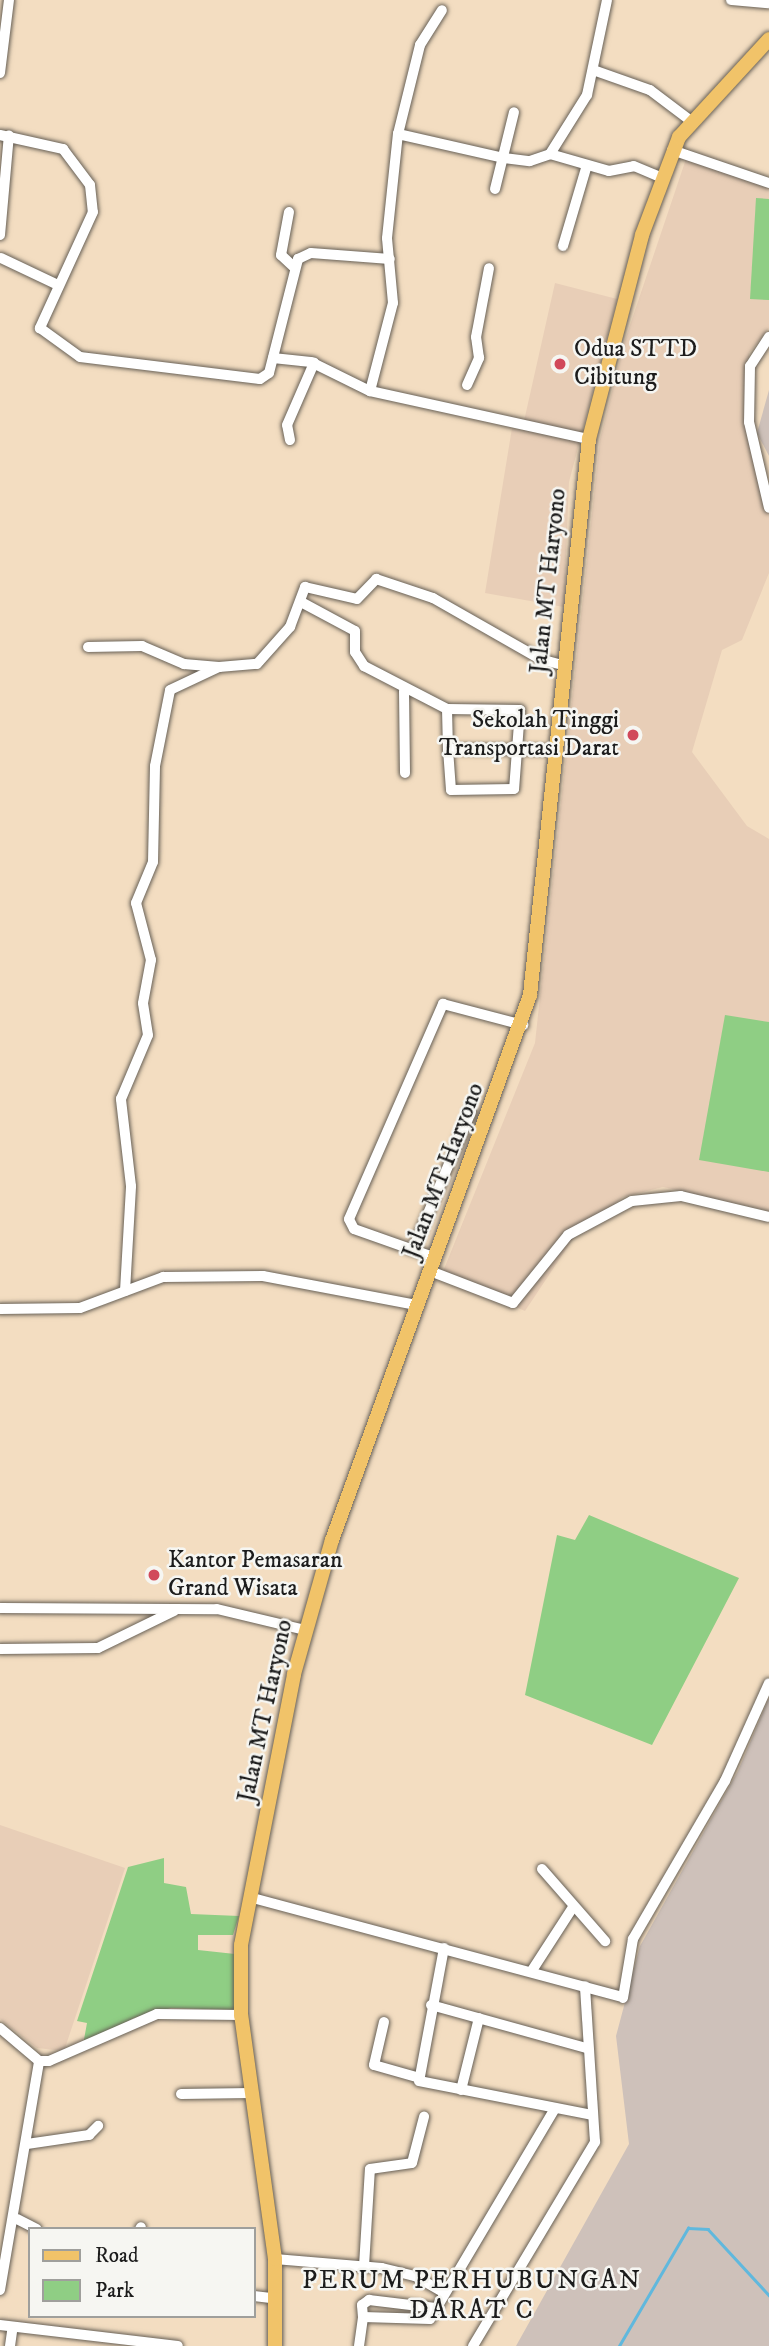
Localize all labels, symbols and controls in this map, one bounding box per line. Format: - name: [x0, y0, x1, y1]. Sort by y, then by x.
- place label: Odua STTD Cibitung: [574, 336, 697, 392]
- marker: Odua STTD Cibitung: [552, 356, 568, 372]
- street label: Jalan MT Haryono: [525, 487, 573, 675]
- place label: Sekolah Tinggi Transportasi Darat: [439, 707, 619, 763]
- marker: Sekolah Tinggi Transportasi Darat: [625, 727, 641, 743]
- street label: Jalan MT Haryono: [397, 1079, 491, 1263]
- place label: Kantor Pemasaran Grand Wisata: [168, 1547, 342, 1603]
- marker: Kantor Pemasaran Grand Wisata: [146, 1567, 162, 1583]
- street label: Jalan MT Haryono: [233, 1617, 299, 1805]
- legend: [28, 2227, 256, 2318]
- text: Road: [95, 2243, 139, 2269]
- district label: PERUM PERHUBUNGAN DARAT C: [304, 2265, 640, 2326]
- text: Park: [95, 2278, 134, 2304]

